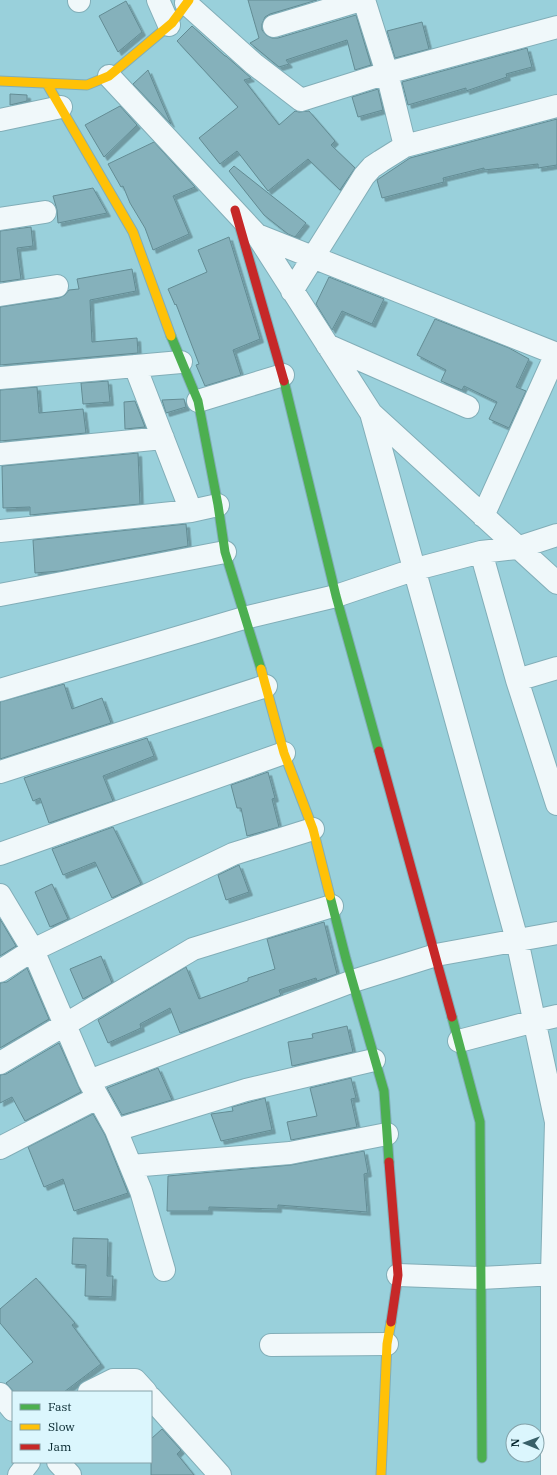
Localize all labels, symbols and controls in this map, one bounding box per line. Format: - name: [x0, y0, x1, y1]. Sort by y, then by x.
- legend: [12, 1391, 152, 1463]
- text: Fast: [48, 1399, 72, 1414]
- text: Slow: [48, 1419, 75, 1434]
- north arrow: [505, 1423, 545, 1463]
- text: N: [508, 1438, 522, 1447]
- text: Jam: [48, 1439, 72, 1454]

